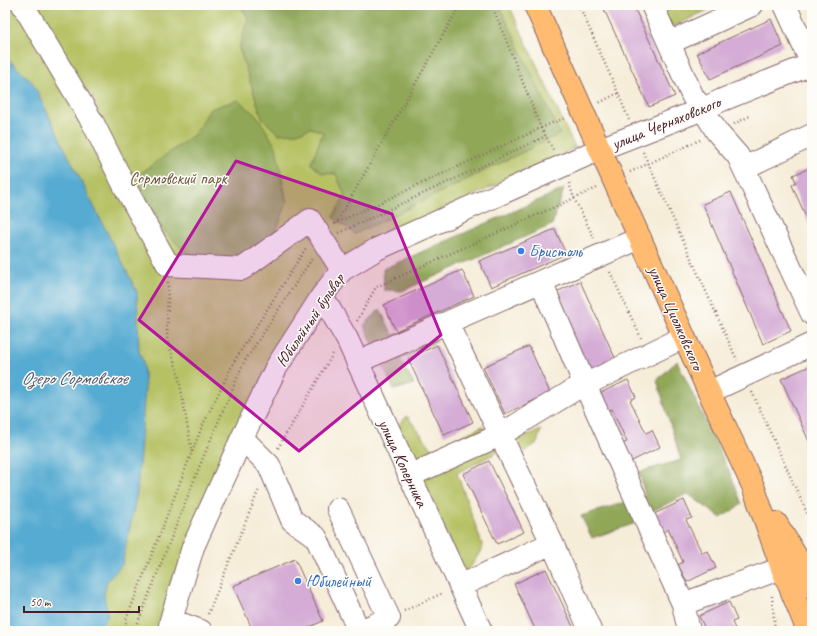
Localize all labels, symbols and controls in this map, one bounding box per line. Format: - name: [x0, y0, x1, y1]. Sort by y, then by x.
- street label: улица Черняховского: [608, 91, 725, 155]
- park label: Сормовский парк: [129, 168, 229, 189]
- place label: Бристоль: [529, 241, 583, 262]
- marker: Бристоль: [516, 246, 526, 256]
- street label: улица Циолковского: [643, 262, 709, 375]
- street label: Юбилейный бульвар: [271, 268, 350, 371]
- water label: Озеро Сормовское: [21, 367, 130, 390]
- street label: улица Коперника: [373, 415, 433, 512]
- place label: Юбилейный: [306, 571, 372, 592]
- marker: Юбилейный: [293, 576, 303, 586]
- scale bar: [24, 588, 139, 614]
- text: 50 m: [30, 594, 52, 610]

